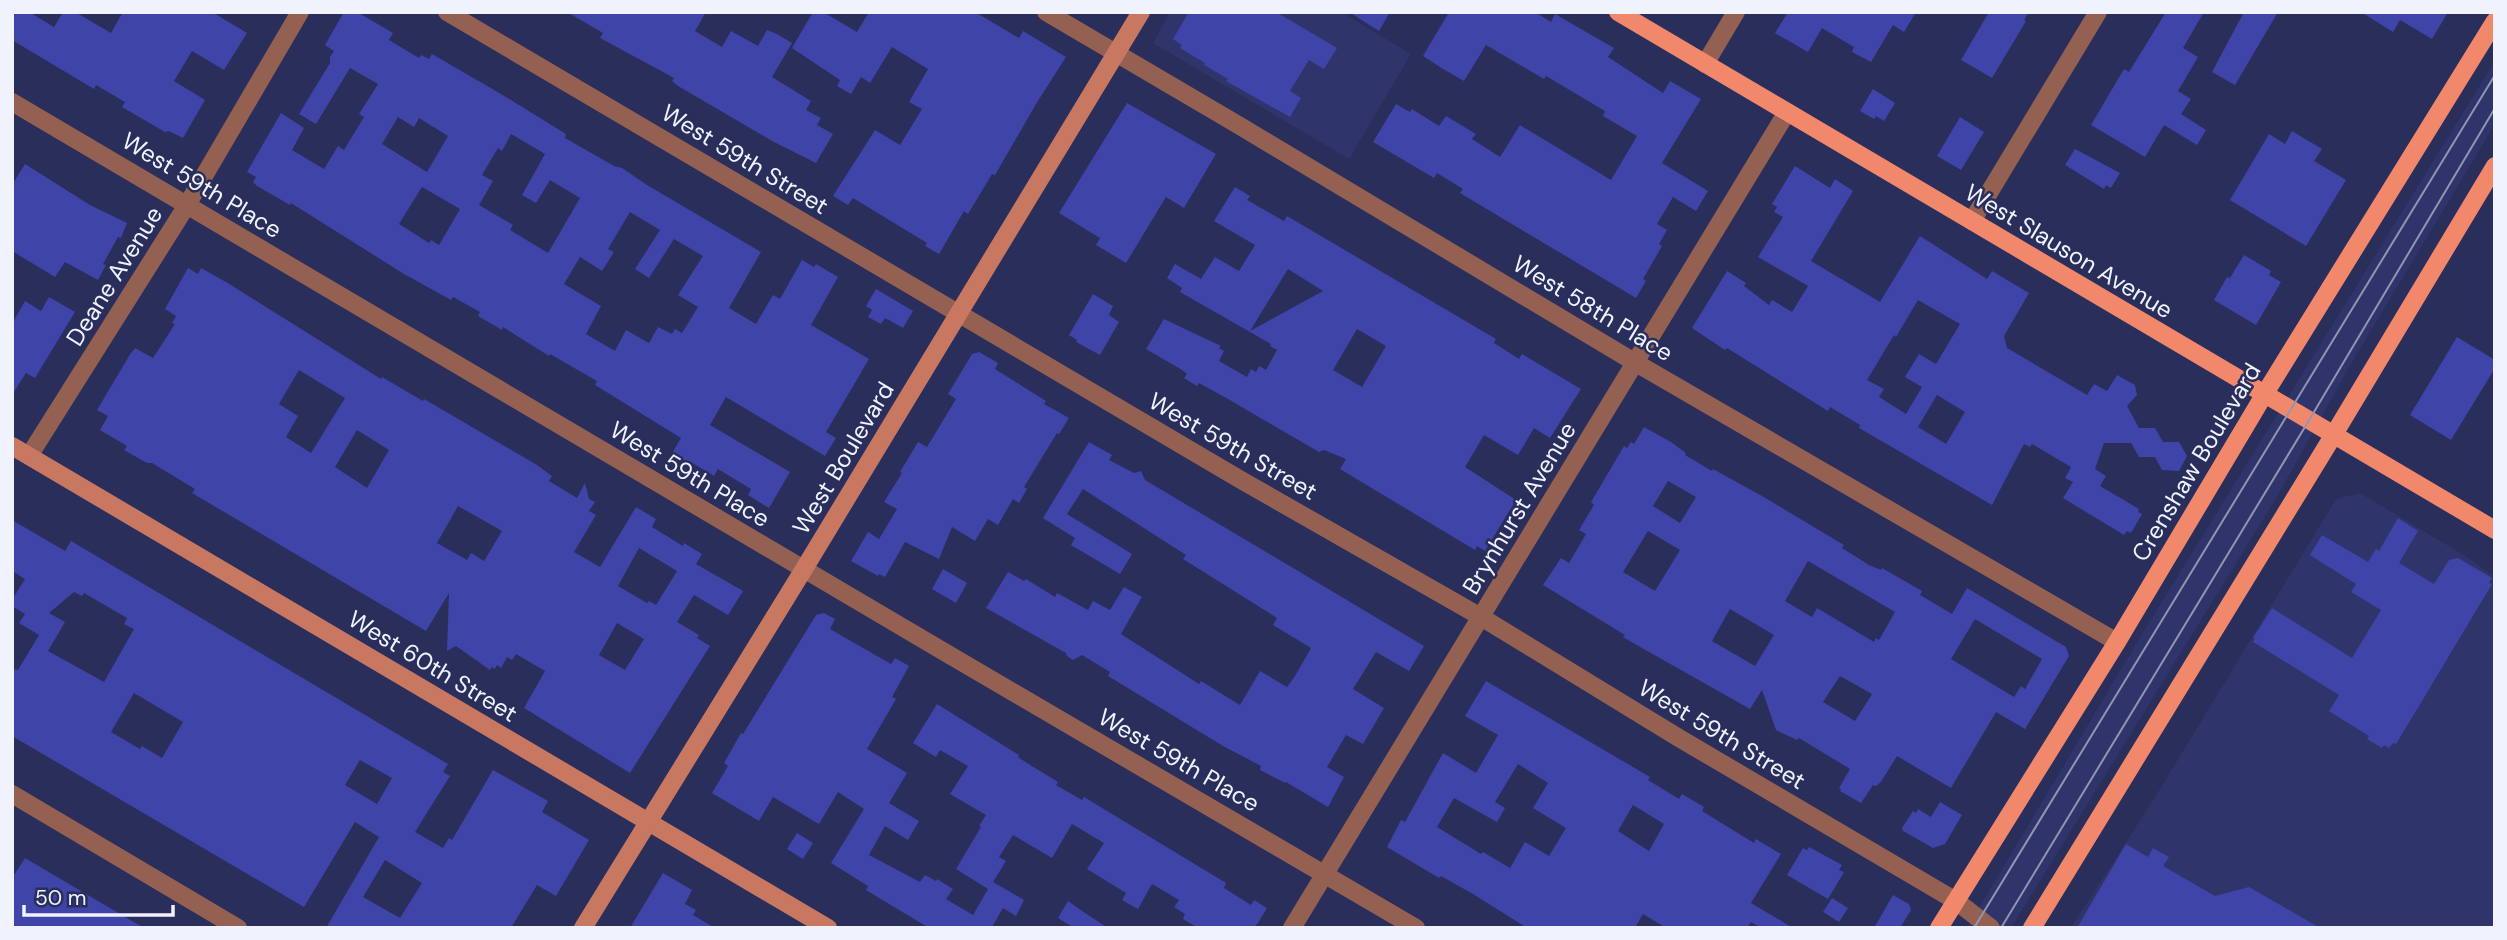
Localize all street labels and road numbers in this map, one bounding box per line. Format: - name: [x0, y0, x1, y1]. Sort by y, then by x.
- street label: West 59th Street: [656, 97, 834, 221]
- street label: West 59th Place: [116, 125, 288, 245]
- street label: West Slauson Avenue: [1959, 177, 2179, 325]
- street label: Deane Avenue: [59, 201, 169, 351]
- street label: West 58th Place: [1507, 248, 1679, 368]
- street label: Crenshaw Boulevard: [2125, 357, 2267, 567]
- street label: West Boulevard: [785, 376, 901, 540]
- street label: West 59th Street: [1143, 385, 1323, 507]
- street label: West 59th Place: [604, 414, 776, 534]
- street label: Brynhurst Avenue: [1455, 416, 1583, 600]
- street label: West 60th Street: [343, 603, 523, 729]
- street label: West 59th Street: [1633, 672, 1811, 796]
- street label: West 59th Place: [1093, 701, 1265, 819]

